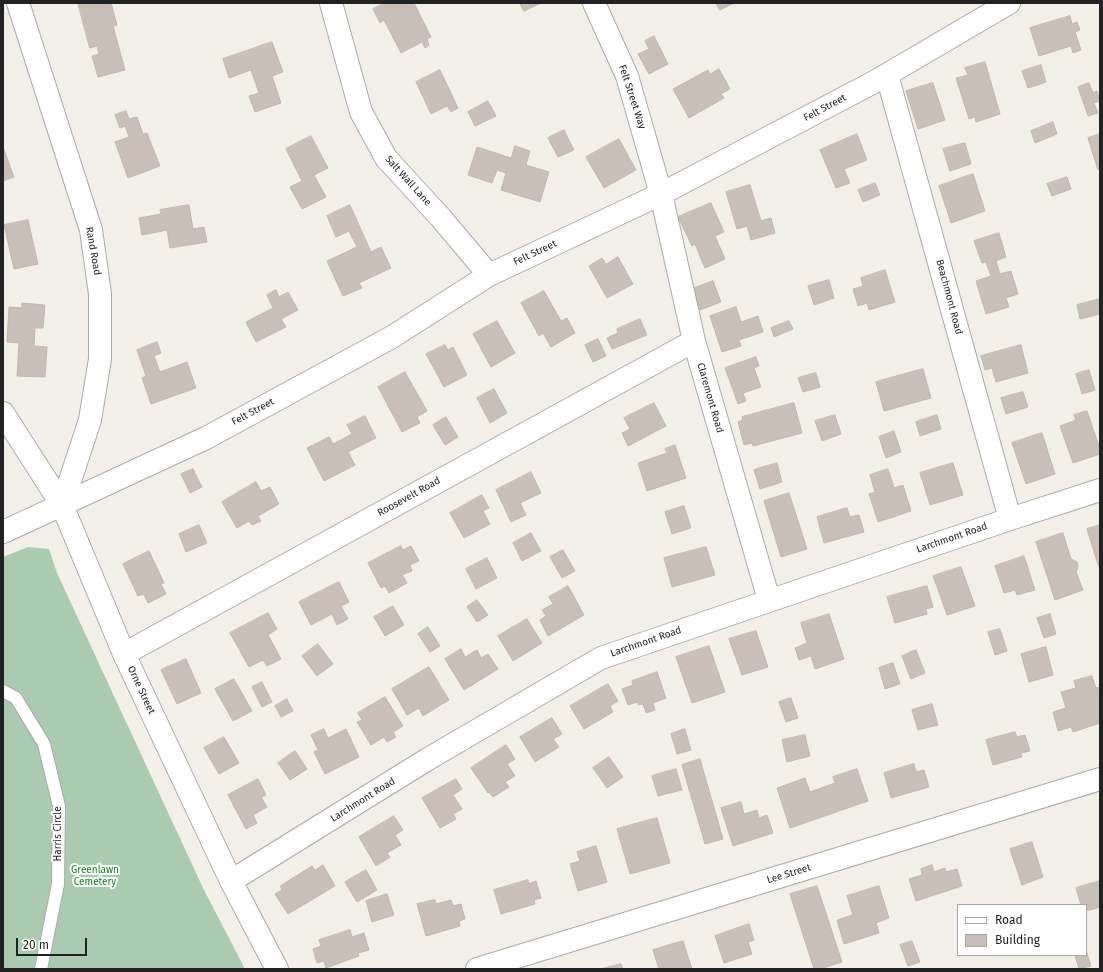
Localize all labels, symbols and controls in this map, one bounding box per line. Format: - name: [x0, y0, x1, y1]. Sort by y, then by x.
- street label: Felt Street Way: [616, 63, 648, 131]
- street label: Felt Street: [802, 92, 848, 124]
- street label: Salt Wall Lane: [382, 153, 434, 209]
- street label: Rand Road: [83, 226, 103, 276]
- street label: Felt Street: [511, 238, 559, 268]
- street label: Beachmont Road: [933, 258, 965, 336]
- street label: Claremont Road: [694, 362, 726, 434]
- street label: Felt Street: [230, 396, 276, 428]
- street label: Roosevelt Road: [375, 475, 443, 519]
- street label: Larchmont Road: [915, 520, 989, 556]
- street label: Larchmont Road: [609, 624, 683, 660]
- street label: Orne Street: [125, 664, 157, 716]
- street label: Larchmont Road: [328, 775, 398, 825]
- street label: Harris Circle: [52, 806, 64, 862]
- street label: Lee Street: [766, 862, 812, 886]
- park label: Greenlawn Cemetery: [71, 864, 119, 888]
- legend: [957, 904, 1087, 956]
- text: Road: [995, 913, 1023, 927]
- scale bar: [18, 930, 89, 956]
- text: Building: [995, 933, 1040, 947]
- text: 20 m: [23, 938, 49, 952]

